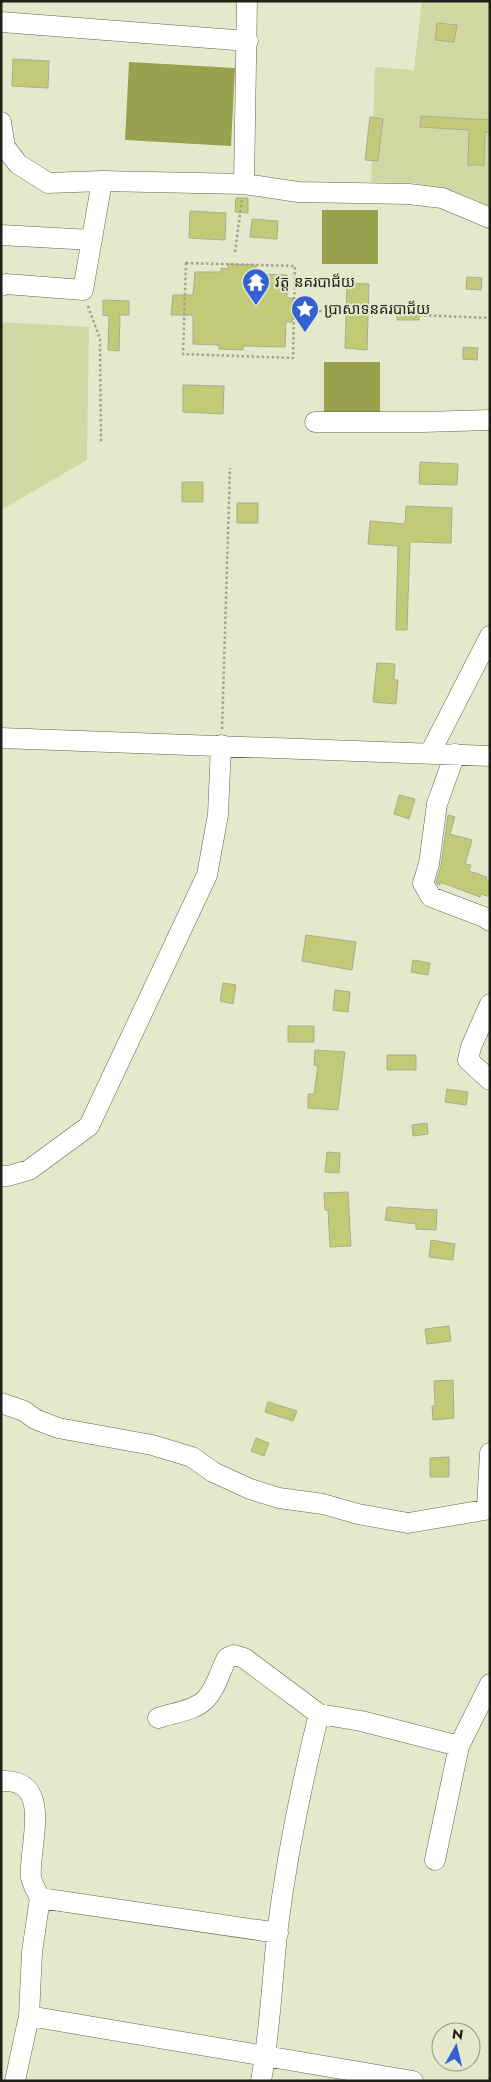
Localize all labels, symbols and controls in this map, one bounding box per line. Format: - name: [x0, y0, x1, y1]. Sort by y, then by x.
- temple icon: វត្ត នគរបាជ័យ: [241, 267, 271, 306]
- place label: វត្ត នគរបាជ័យ: [275, 271, 355, 293]
- place icon: ប្រាសាទនគរបាជ័យ: [290, 294, 320, 333]
- place label: ប្រាសាទនគរបាជ័យ: [324, 298, 430, 320]
- north arrow: [431, 2022, 481, 2072]
- text: N: [451, 2023, 465, 2045]

